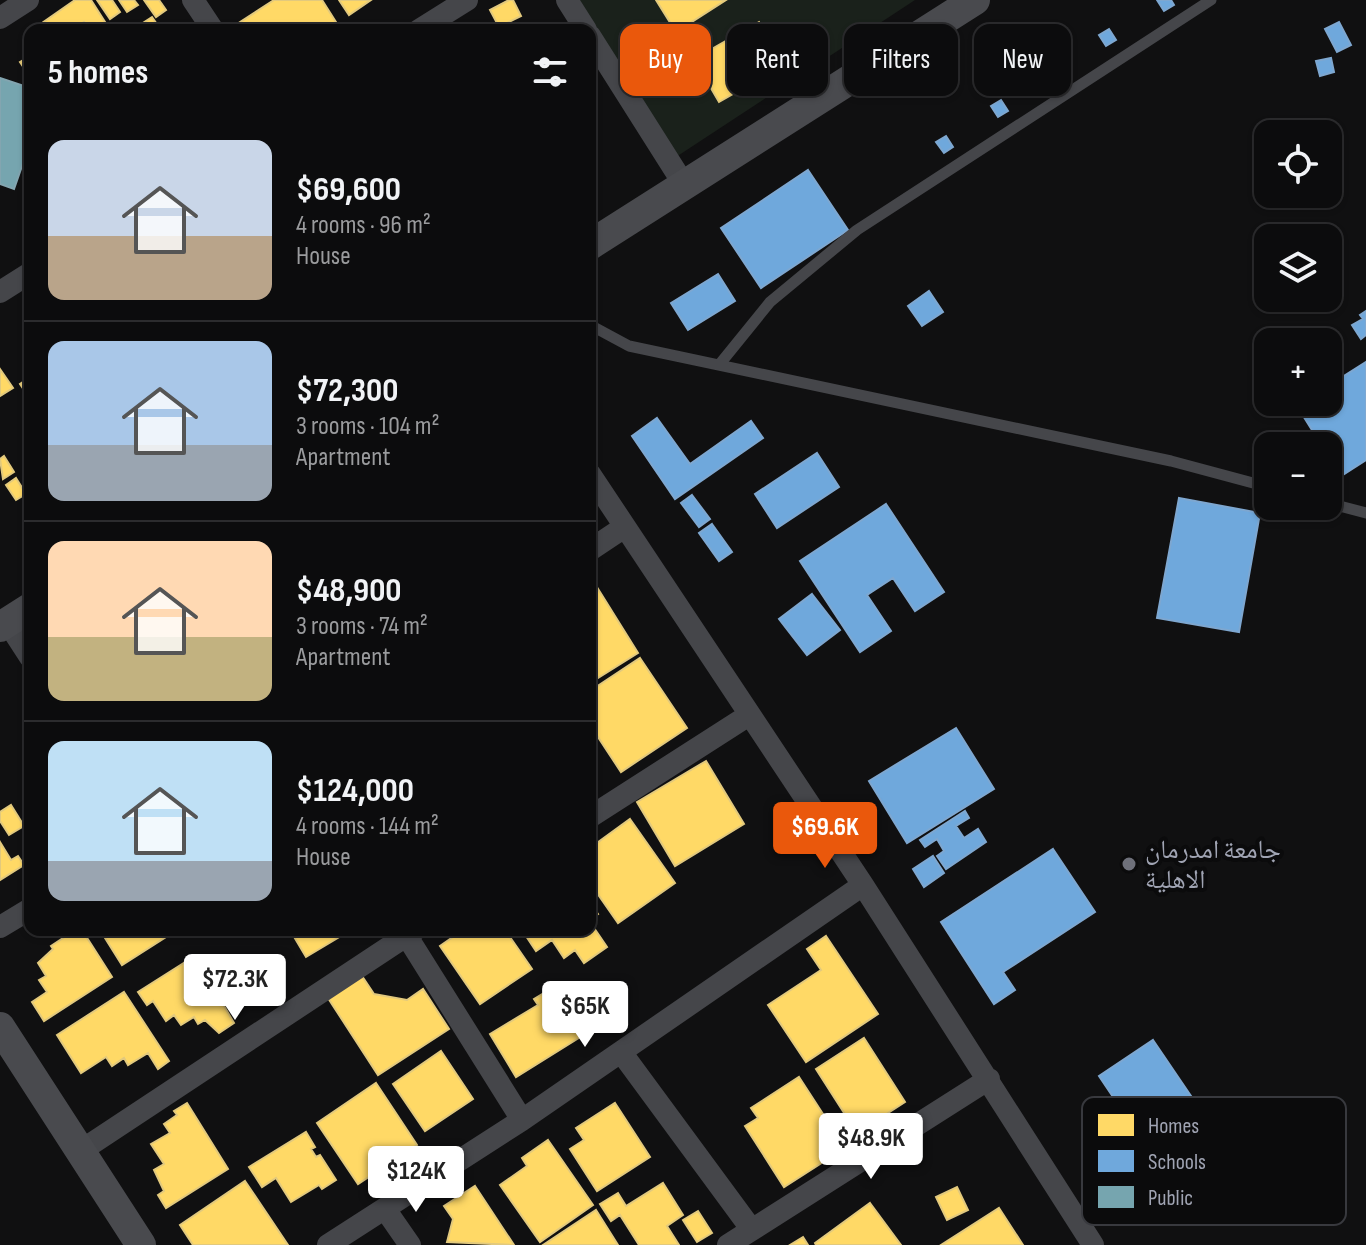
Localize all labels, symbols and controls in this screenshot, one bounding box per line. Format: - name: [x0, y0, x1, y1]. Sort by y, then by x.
- chip: Buy: [620, 24, 711, 96]
- chip: Rent: [727, 24, 828, 96]
- chip: Filters: [844, 24, 958, 96]
- chip: New: [974, 24, 1071, 96]
- icon: filters: [528, 50, 572, 94]
- text: 5 homes: [48, 52, 148, 93]
- map controls: [1254, 120, 1342, 520]
- button: locate: [1254, 120, 1342, 208]
- text: $69,600: [296, 169, 401, 210]
- icon: home: [112, 172, 208, 268]
- text: 4 rooms · 96 m²: [296, 210, 431, 241]
- button: layers: [1254, 224, 1342, 312]
- text: House: [296, 241, 351, 272]
- button: +: [1254, 328, 1342, 416]
- text: $72,300: [296, 370, 398, 411]
- icon: home: [112, 373, 208, 469]
- text: 3 rooms · 104 m²: [296, 411, 440, 442]
- button: −: [1254, 432, 1342, 520]
- text: Apartment: [296, 442, 390, 473]
- text: $48,900: [296, 570, 402, 611]
- icon: home: [112, 573, 208, 669]
- text: 3 rooms · 74 m²: [296, 611, 428, 642]
- text: Apartment: [296, 642, 390, 673]
- text: $124,000: [296, 770, 414, 811]
- icon: home: [112, 773, 208, 869]
- pin: $69.6K: [760, 802, 890, 870]
- text: 4 rooms · 144 m²: [296, 811, 439, 842]
- text: $69.6K: [791, 812, 859, 843]
- place label: جامعة امدرمان الاهلية: [1145, 835, 1281, 896]
- text: House: [296, 842, 351, 873]
- marker: جامعة امدرمان الاهلية: [1120, 855, 1138, 873]
- pin: $72.3K: [170, 954, 300, 1022]
- text: $72.3K: [202, 964, 268, 995]
- pin: $65K: [538, 981, 632, 1049]
- text: $65K: [560, 991, 610, 1022]
- legend: [1082, 1097, 1346, 1225]
- pin: $48.9K: [806, 1113, 936, 1181]
- text: Homes: [1148, 1113, 1199, 1140]
- text: $48.9K: [837, 1123, 905, 1154]
- pin: $124K: [360, 1146, 472, 1214]
- text: Schools: [1148, 1149, 1206, 1176]
- text: $124K: [386, 1156, 446, 1187]
- text: Public: [1148, 1185, 1193, 1212]

